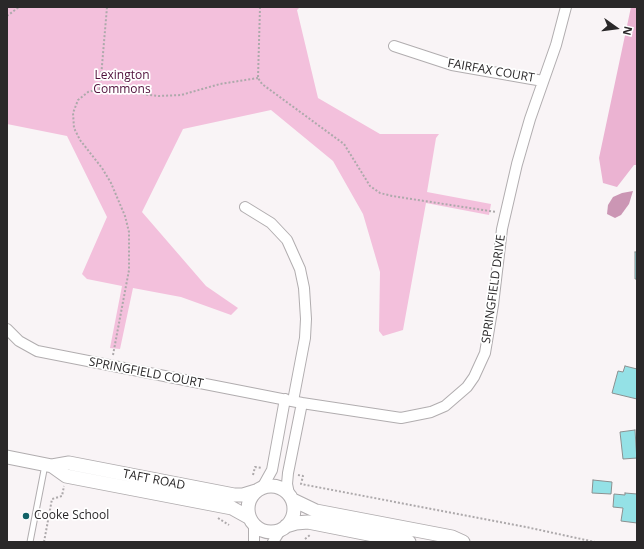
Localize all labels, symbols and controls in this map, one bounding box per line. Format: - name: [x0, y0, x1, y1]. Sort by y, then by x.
- north arrow: [596, 8, 636, 48]
- text: N: [620, 25, 636, 37]
- street label: FAIRFAX COURT: [446, 56, 536, 86]
- park label: Lexington Commons: [93, 69, 151, 97]
- street label: SPRINGFIELD DRIVE: [479, 234, 509, 344]
- street label: SPRINGFIELD COURT: [88, 355, 204, 391]
- street label: TAFT ROAD: [122, 467, 186, 493]
- place label: Cooke School: [34, 509, 109, 523]
- marker: Cooke School: [21, 511, 31, 521]

